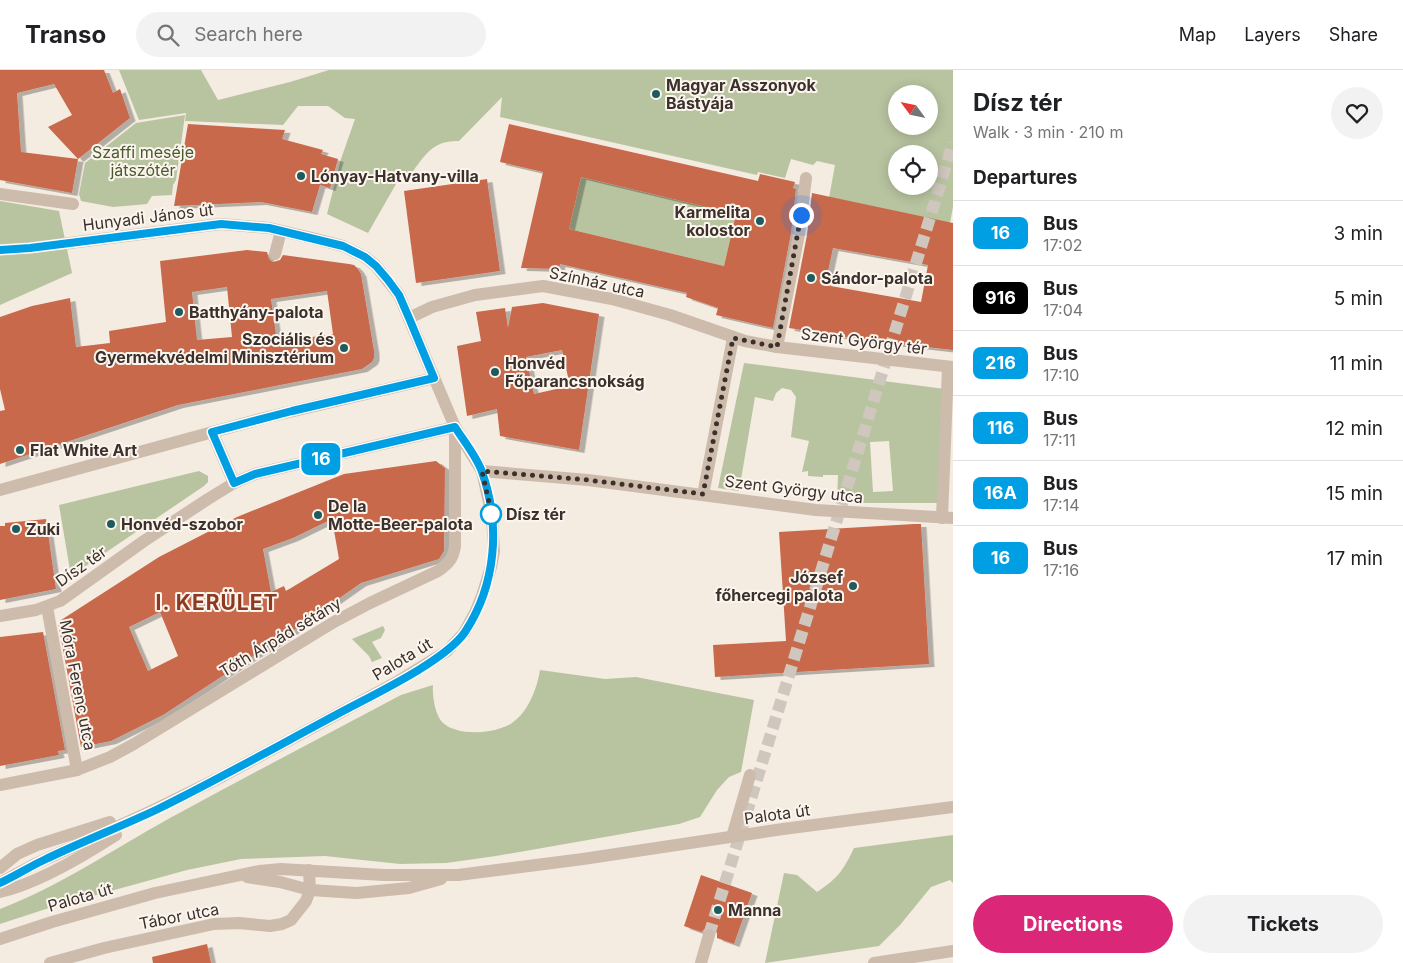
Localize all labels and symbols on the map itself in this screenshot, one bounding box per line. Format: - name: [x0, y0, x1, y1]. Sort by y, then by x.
- place label: Magyar Asszonyok Bástyája: [666, 75, 817, 113]
- north arrow: [888, 85, 938, 135]
- marker: Magyar Asszonyok Bástyája: [650, 88, 662, 100]
- park label: Szaffi meséje játszótér: [92, 142, 194, 180]
- place label: Lónyay-Hatvany-villa: [311, 166, 479, 186]
- marker: Lónyay-Hatvany-villa: [295, 170, 307, 182]
- street label: Hunyadi János út: [82, 199, 214, 235]
- place label: Karmelita kolostor: [675, 202, 750, 240]
- your location: [789, 203, 814, 228]
- marker: Karmelita kolostor: [754, 215, 766, 227]
- street label: Színház utca: [547, 262, 647, 302]
- place label: Sándor-palota: [821, 268, 933, 288]
- marker: Sándor-palota: [805, 272, 817, 284]
- place label: Batthyány-palota: [189, 302, 324, 322]
- marker: Batthyány-palota: [173, 306, 185, 318]
- street label: Szent György tér: [800, 323, 928, 359]
- place label: Szociális és Gyermekvédelmi Minisztérium: [95, 329, 334, 367]
- marker: Szociális és Gyermekvédelmi Minisztérium: [338, 342, 350, 354]
- place label: Honvéd Főparancsnokság: [505, 353, 645, 391]
- marker: Honvéd Főparancsnokság: [489, 366, 501, 378]
- place label: Flat White Art: [30, 440, 137, 460]
- line badge: 16: [298, 443, 344, 475]
- marker: Flat White Art: [14, 444, 26, 456]
- street label: Szent György utca: [724, 471, 864, 507]
- place label: De la Motte-Beer-palota: [328, 496, 473, 534]
- marker: Dísz tér: [480, 503, 502, 525]
- place label: Dísz tér: [506, 504, 566, 524]
- marker: De la Motte-Beer-palota: [312, 509, 324, 521]
- place label: Honvéd-szobor: [121, 514, 243, 534]
- marker: Honvéd-szobor: [105, 518, 117, 530]
- place label: Zuki: [26, 519, 60, 539]
- marker: Zuki: [10, 523, 22, 535]
- street label: Dísz tér: [52, 541, 110, 591]
- place label: József főhercegi palota: [715, 567, 844, 605]
- marker: József főhercegi palota: [847, 580, 859, 592]
- district label: I. KERÜLET: [156, 589, 278, 615]
- street label: Tóth Árpád sétány: [215, 593, 345, 681]
- street label: Móra Ferenc utca: [56, 618, 100, 752]
- street label: Palota út: [368, 633, 436, 685]
- street label: Palota út: [743, 799, 811, 829]
- street label: Palota út: [45, 878, 115, 916]
- street label: Tábor utca: [137, 898, 221, 934]
- place label: Manna: [728, 900, 781, 920]
- marker: Manna: [712, 904, 724, 916]

